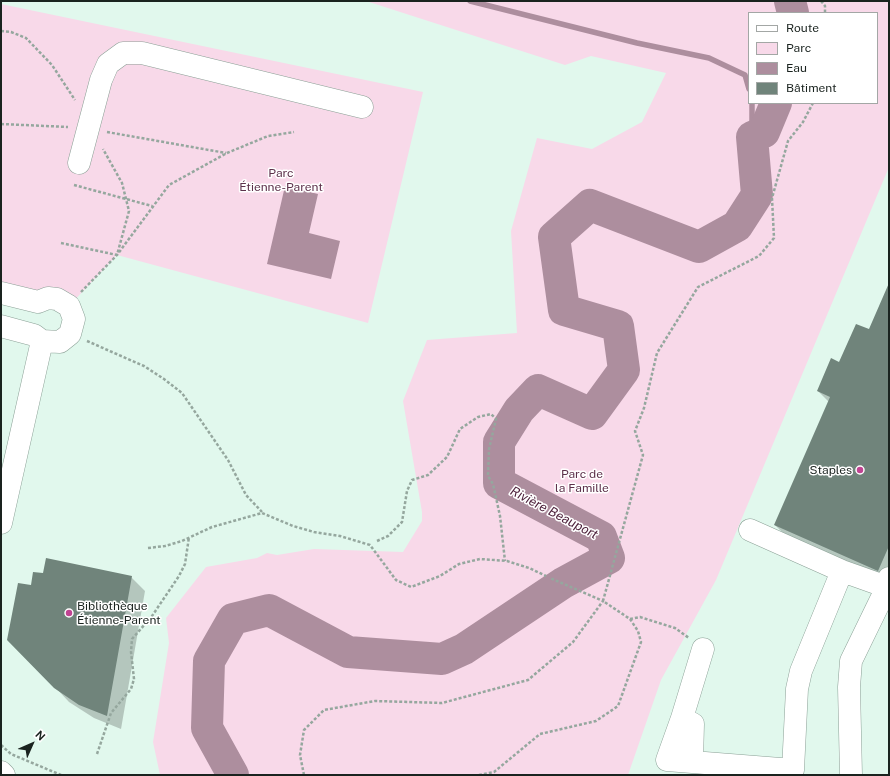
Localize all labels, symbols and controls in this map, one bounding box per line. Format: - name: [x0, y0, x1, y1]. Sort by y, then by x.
- legend: [748, 12, 878, 104]
- text: Route: [786, 21, 819, 35]
- text: Parc: [786, 41, 811, 55]
- text: Eau: [786, 61, 807, 75]
- text: Bâtiment: [786, 81, 837, 95]
- park label: Parc Étienne-Parent: [239, 166, 323, 194]
- place label: Staples: [810, 463, 852, 477]
- marker: Staples: [855, 465, 865, 475]
- park label: Parc de la Famille: [555, 467, 609, 495]
- water label: Rivière Beauport: [508, 483, 600, 543]
- place label: Bibliothèque Étienne-Parent: [77, 599, 161, 627]
- marker: Bibliothèque Étienne-Parent: [64, 608, 74, 618]
- north arrow: [12, 724, 52, 764]
- text: N: [33, 728, 48, 743]

